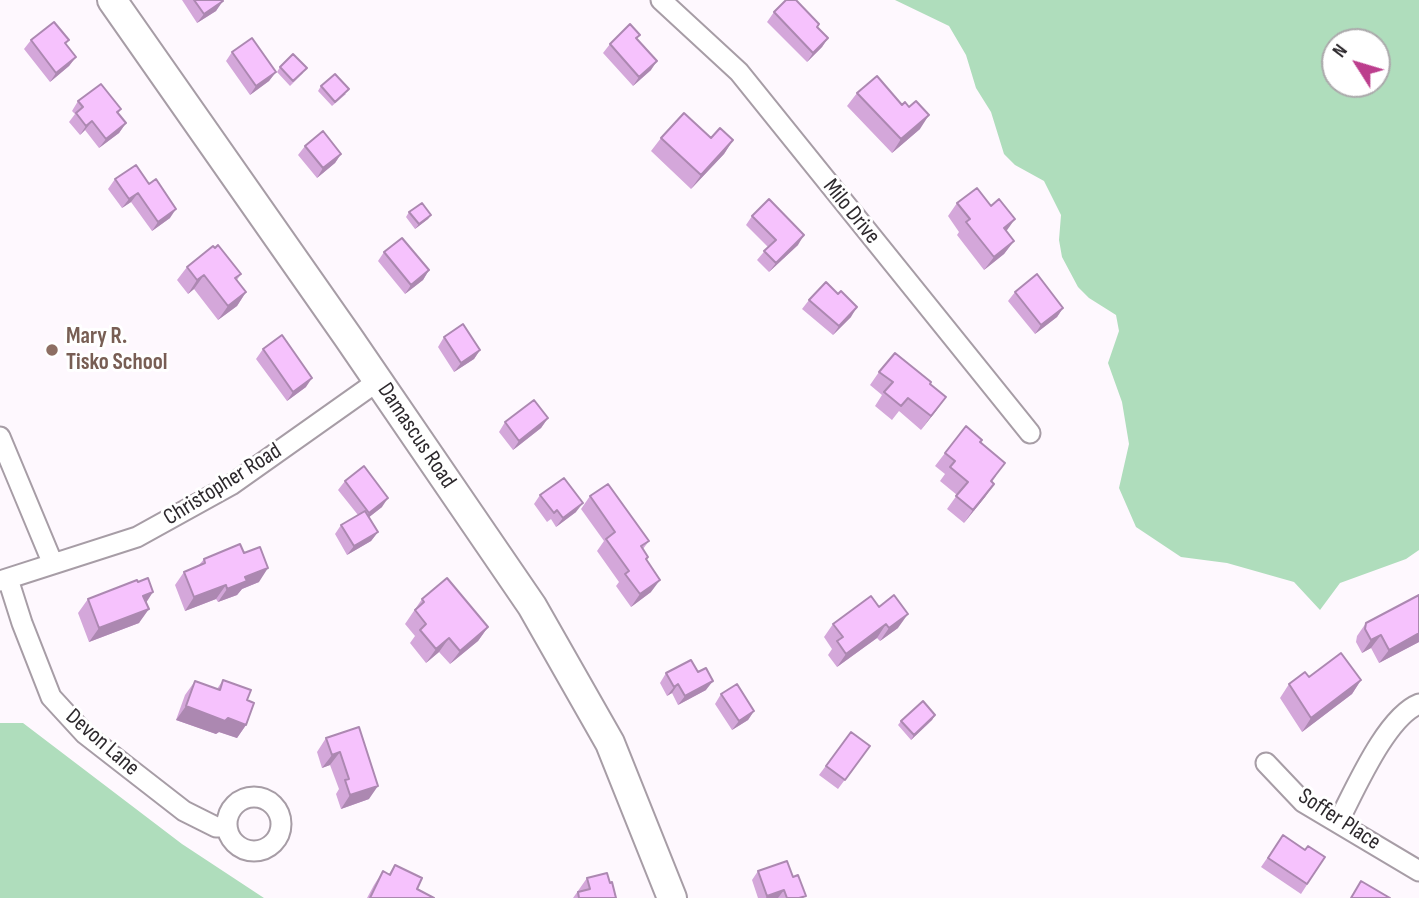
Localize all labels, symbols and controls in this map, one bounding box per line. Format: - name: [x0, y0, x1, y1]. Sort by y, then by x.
- north arrow: [1321, 28, 1391, 98]
- text: N: [1328, 40, 1353, 62]
- street label: Milo Drive: [816, 174, 886, 250]
- place label: Mary R. Tisko School: [66, 323, 167, 377]
- marker: Mary R. Tisko School: [44, 342, 60, 358]
- street label: Damascus Road: [371, 378, 461, 494]
- street label: Christopher Road: [159, 438, 287, 532]
- street label: Devon Lane: [60, 704, 144, 782]
- street label: Soffer Place: [1293, 783, 1385, 857]

